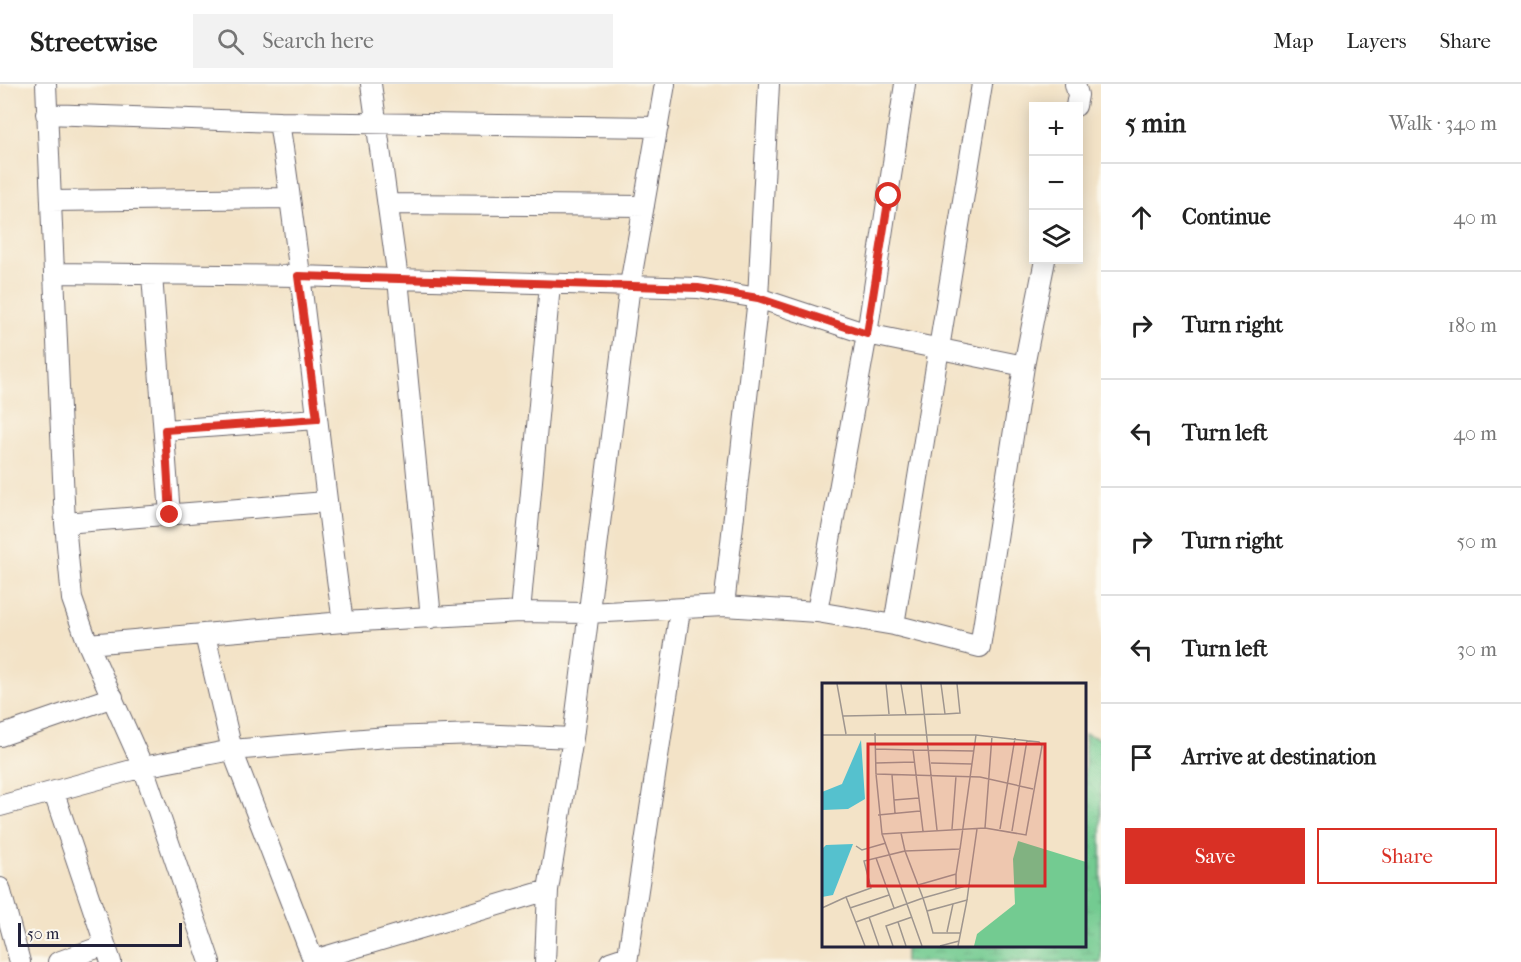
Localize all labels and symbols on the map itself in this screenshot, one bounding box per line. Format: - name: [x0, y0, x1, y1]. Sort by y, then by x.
- route start: [875, 182, 901, 208]
- route end: [156, 501, 182, 527]
- inset map: [822, 683, 1086, 947]
- scale bar: [18, 920, 182, 948]

